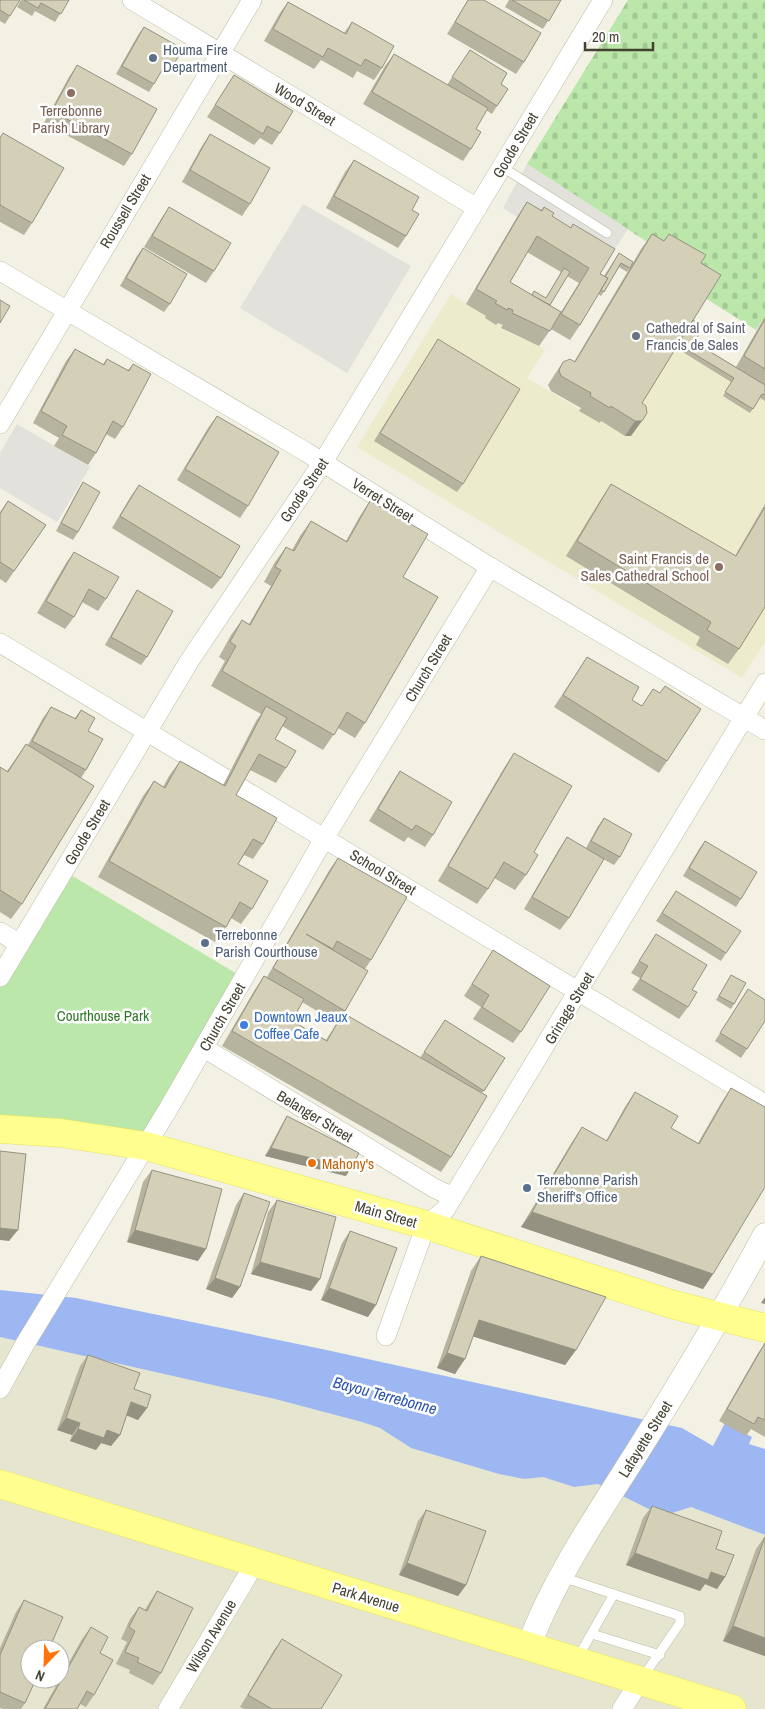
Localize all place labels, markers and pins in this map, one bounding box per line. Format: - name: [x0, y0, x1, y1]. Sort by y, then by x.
- place label: Houma Fire Department: [163, 39, 228, 77]
- marker: Houma Fire Department: [147, 52, 159, 64]
- marker: Terrebonne Parish Library: [65, 87, 77, 99]
- place label: Terrebonne Parish Library: [32, 100, 110, 138]
- place label: Cathedral of Saint Francis de Sales: [646, 317, 746, 355]
- marker: Cathedral of Saint Francis de Sales: [630, 330, 642, 342]
- place label: Saint Francis de Sales Cathedral School: [580, 548, 709, 586]
- marker: Saint Francis de Sales Cathedral School: [713, 561, 725, 573]
- place label: Terrebonne Parish Courthouse: [215, 924, 318, 962]
- marker: Terrebonne Parish Courthouse: [199, 937, 211, 949]
- place label: Downtown Jeaux Coffee Cafe: [254, 1006, 349, 1044]
- marker: Downtown Jeaux Coffee Cafe: [238, 1019, 250, 1031]
- place label: Mahony's: [322, 1153, 374, 1174]
- marker: Mahony's: [306, 1157, 318, 1169]
- place label: Terrebonne Parish Sheriff's Office: [537, 1169, 638, 1207]
- marker: Terrebonne Parish Sheriff's Office: [521, 1182, 533, 1194]

